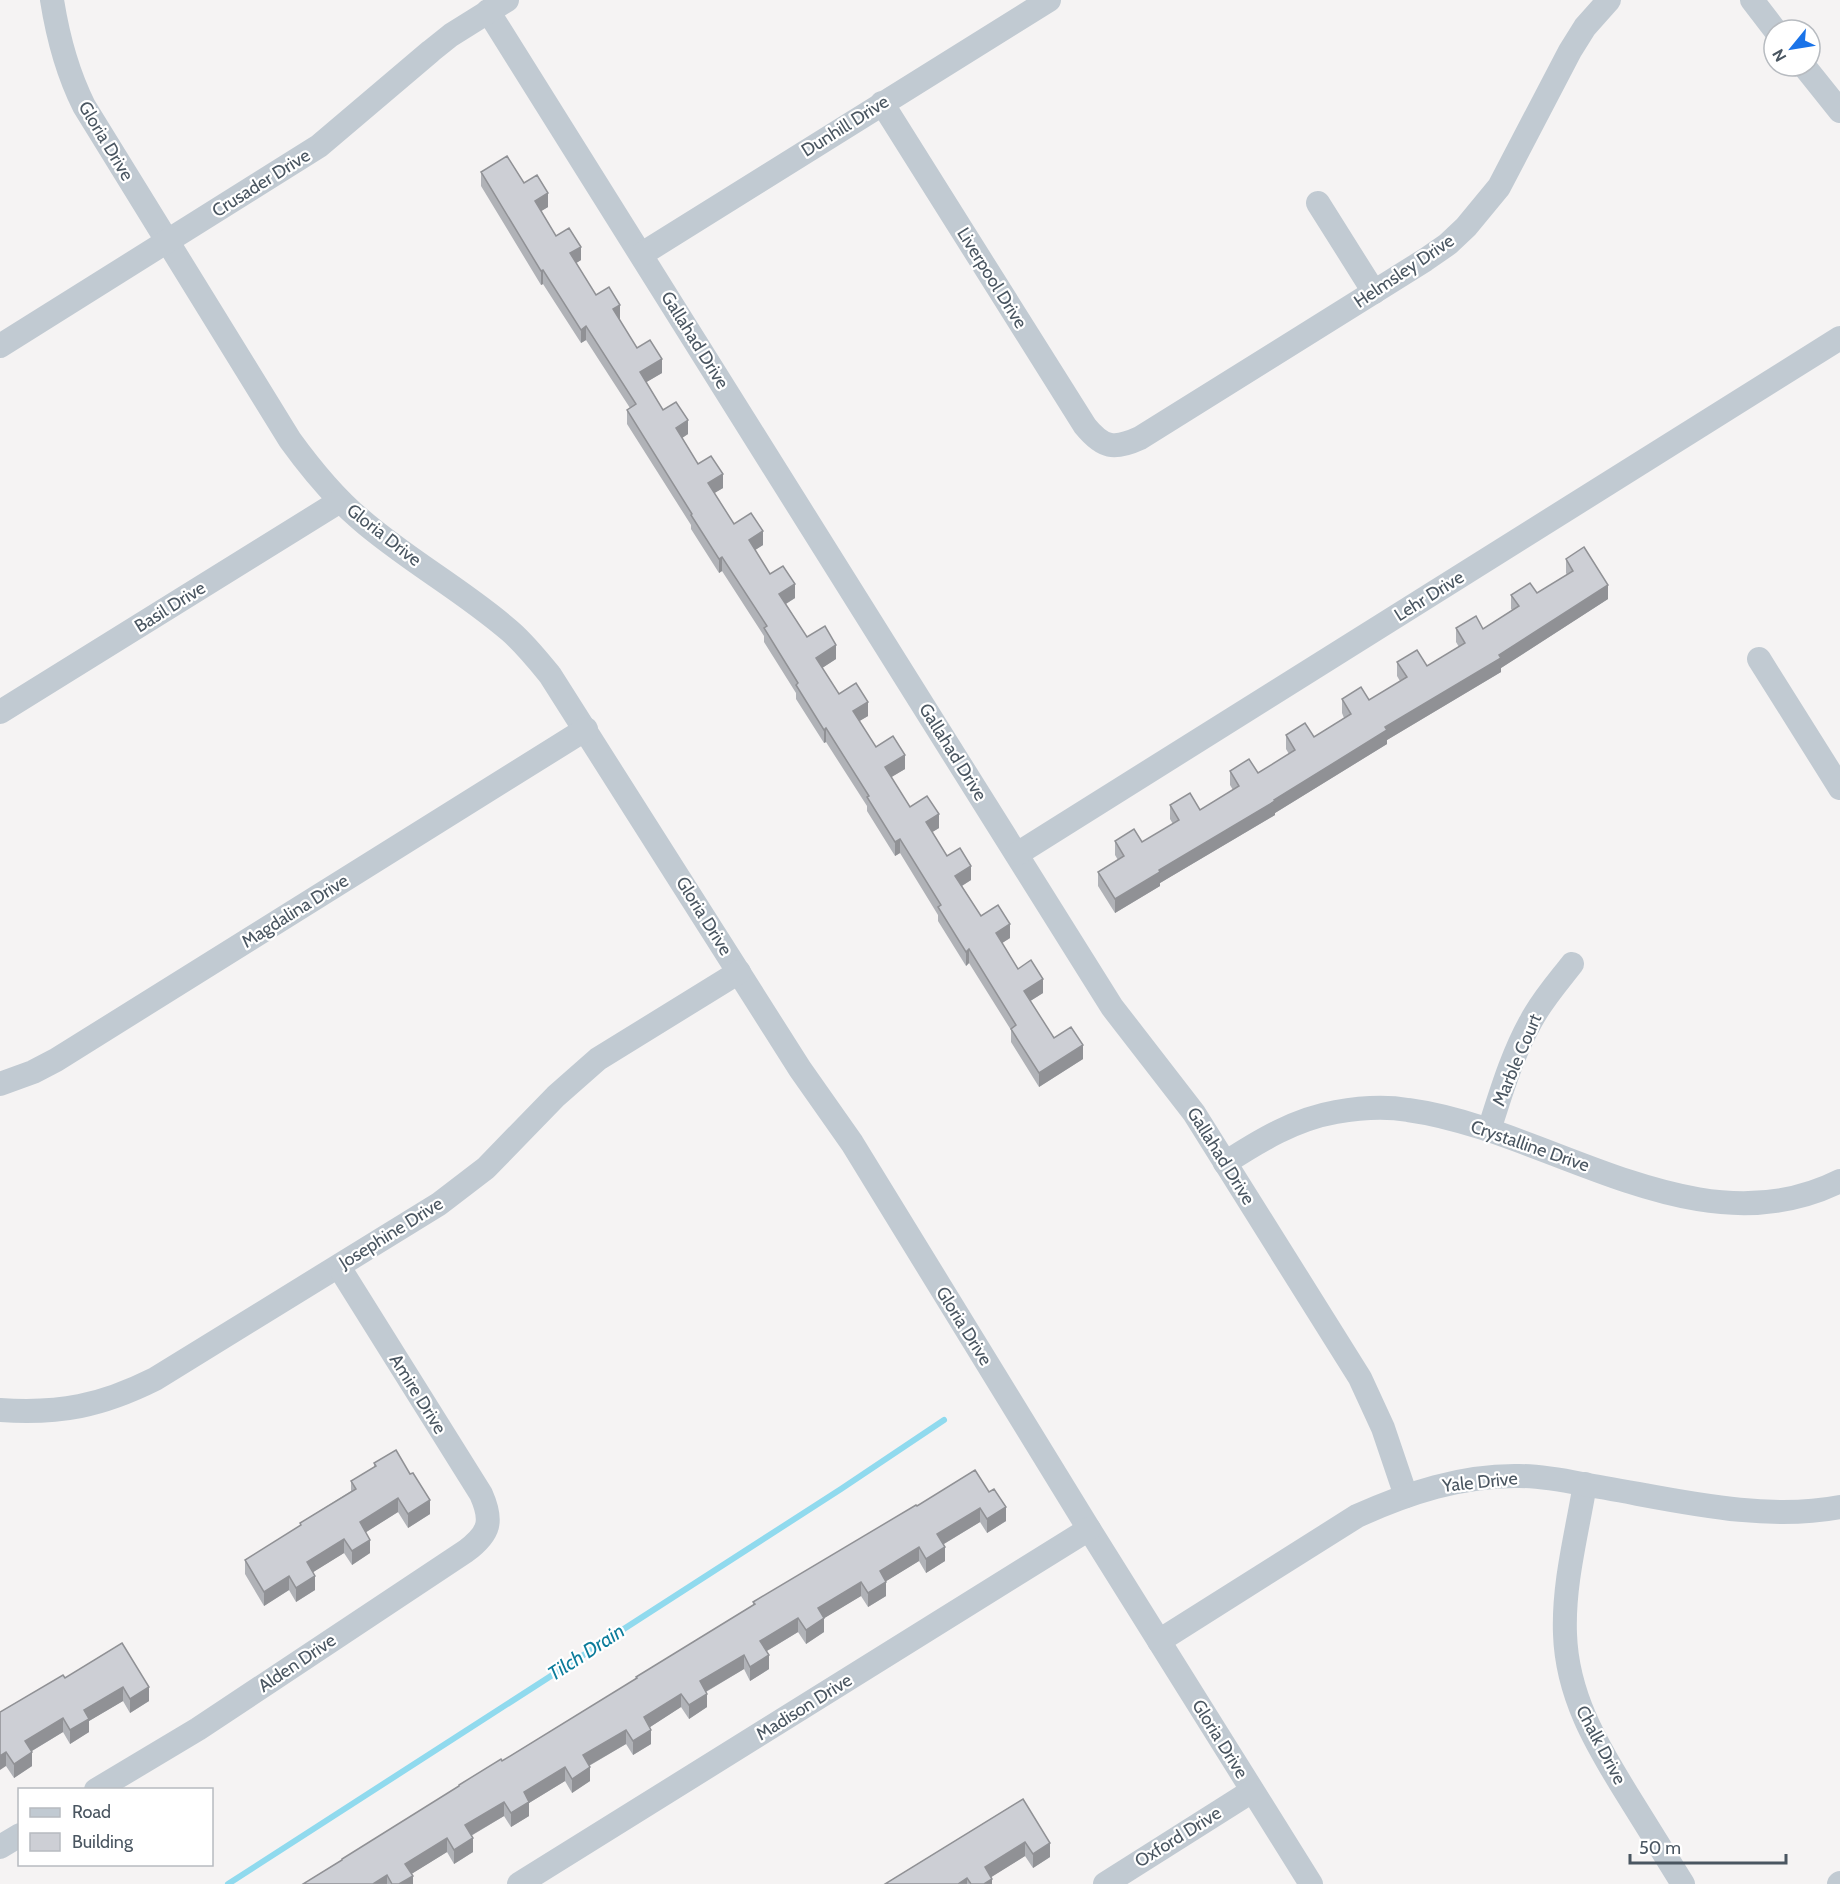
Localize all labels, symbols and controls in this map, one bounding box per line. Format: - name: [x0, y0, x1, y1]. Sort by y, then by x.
- north arrow: [1762, 18, 1822, 78]
- text: N: [1768, 46, 1790, 65]
- street label: Dunhill Drive: [797, 90, 893, 162]
- street label: Gloria Drive: [74, 97, 138, 185]
- street label: Crusader Drive: [208, 144, 314, 222]
- street label: Liverpool Drive: [952, 223, 1032, 333]
- street label: Helmsley Drive: [1350, 229, 1458, 313]
- street label: Gallahad Drive: [656, 287, 734, 393]
- street label: Gloria Drive: [342, 499, 426, 571]
- street label: Lehr Drive: [1390, 566, 1468, 626]
- street label: Basil Drive: [131, 577, 209, 637]
- street label: Gallahad Drive: [914, 699, 992, 805]
- street label: Magdalina Drive: [237, 869, 353, 953]
- street label: Gloria Drive: [671, 873, 737, 959]
- street label: Marble Court: [1488, 1011, 1546, 1109]
- street label: Gallahad Drive: [1182, 1103, 1260, 1209]
- street label: Crystalline Drive: [1468, 1115, 1592, 1177]
- street label: Josephine Drive: [334, 1192, 447, 1274]
- street label: Gloria Drive: [931, 1283, 997, 1369]
- street label: Amire Drive: [385, 1350, 451, 1438]
- street label: Yale Drive: [1440, 1467, 1519, 1497]
- water label: Tilch Drain: [543, 1618, 629, 1686]
- street label: Alden Drive: [254, 1629, 340, 1697]
- street label: Madison Drive: [752, 1669, 856, 1745]
- street label: Gloria Drive: [1187, 1696, 1253, 1782]
- street label: Chalk Drive: [1571, 1702, 1631, 1788]
- legend: [18, 1788, 213, 1866]
- text: Road: [72, 1801, 111, 1823]
- street label: Oxford Drive: [1131, 1802, 1225, 1872]
- scale bar: [1630, 1827, 1786, 1865]
- text: Building: [72, 1831, 134, 1853]
- text: 50 m: [1639, 1837, 1681, 1859]

